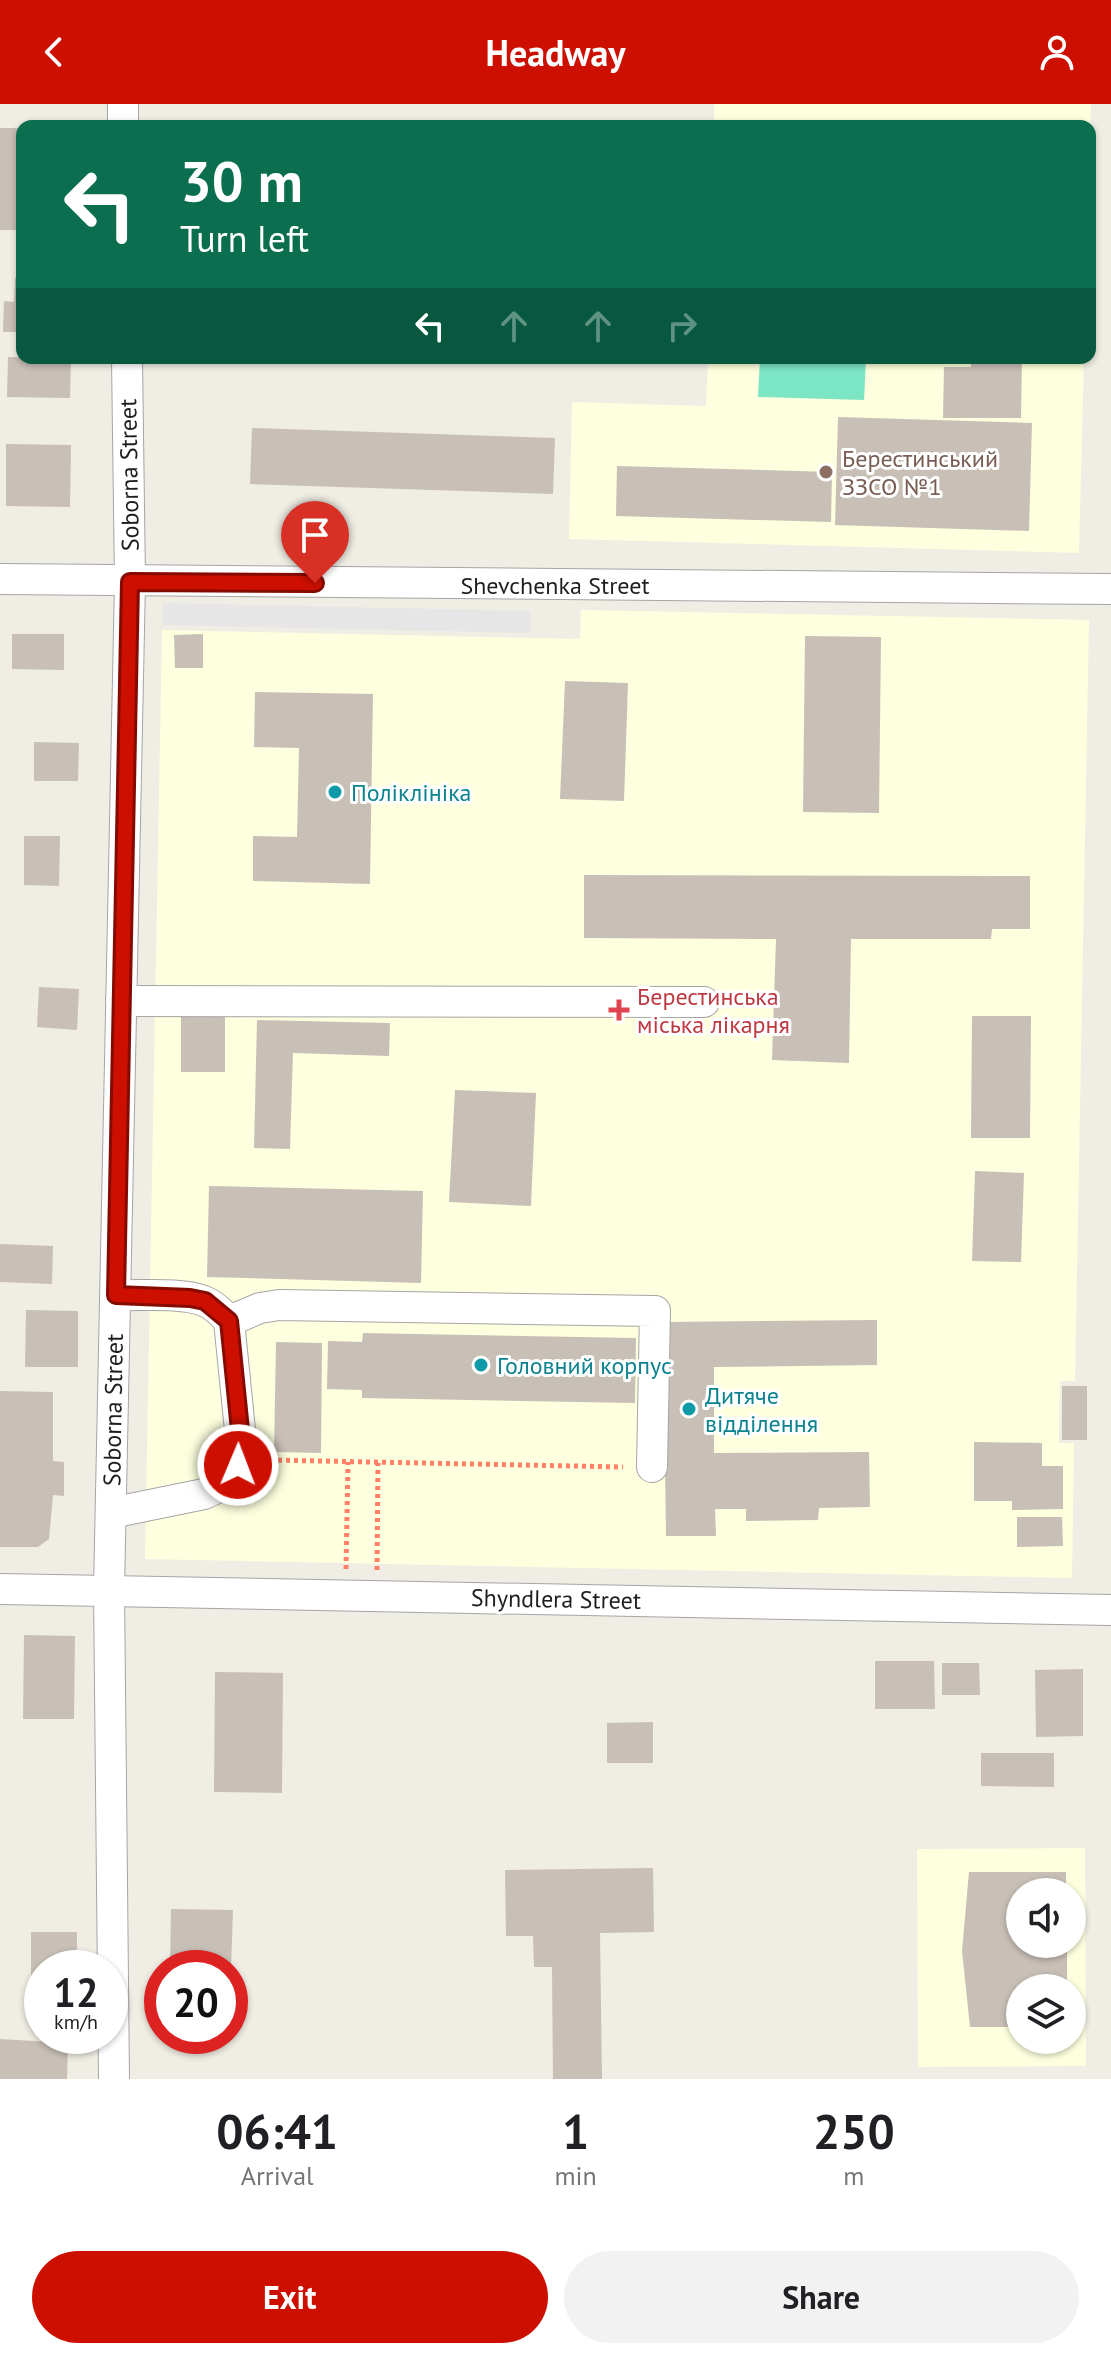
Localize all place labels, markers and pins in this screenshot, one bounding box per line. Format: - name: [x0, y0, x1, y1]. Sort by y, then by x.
- place label: Берестинський ЗЗСО №1: [842, 443, 998, 502]
- marker: Берестинський ЗЗСО №1: [817, 463, 835, 481]
- pin: [281, 501, 349, 583]
- place label: Поліклініка: [351, 777, 472, 808]
- marker: Поліклініка: [326, 783, 344, 801]
- place label: Берестинська міська лікарня: [637, 981, 790, 1040]
- marker: Берестинська міська лікарня: [608, 999, 630, 1021]
- place label: Головний корпус: [497, 1350, 672, 1381]
- marker: Головний корпус: [472, 1356, 490, 1374]
- place label: Дитяче відділення: [705, 1380, 818, 1439]
- marker: Дитяче відділення: [680, 1400, 698, 1418]

